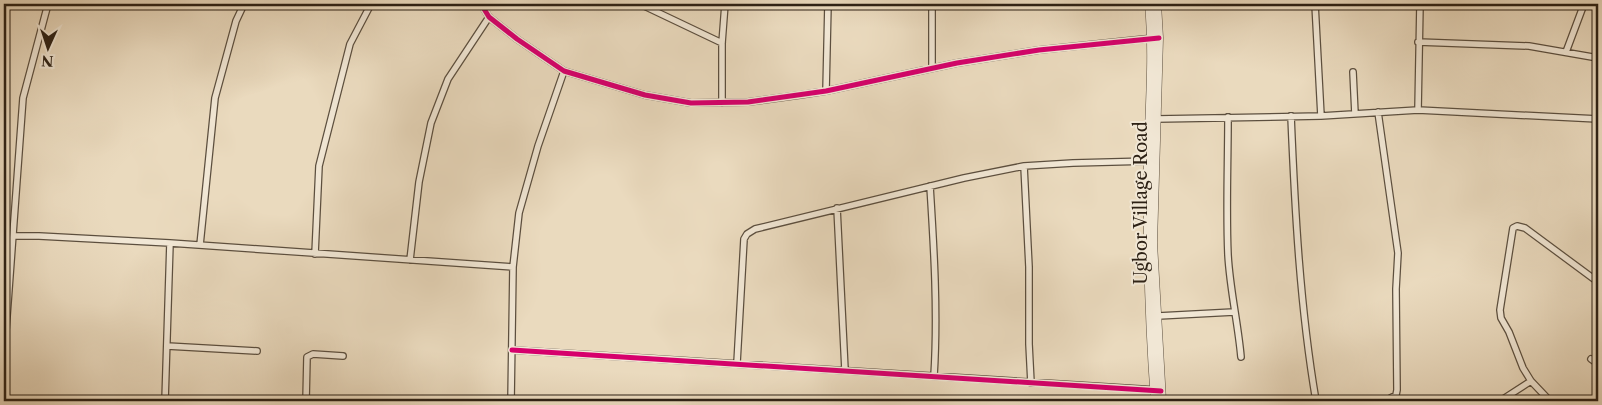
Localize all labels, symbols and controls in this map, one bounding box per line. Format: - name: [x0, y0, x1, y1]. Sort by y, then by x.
- north arrow: [22, 22, 72, 72]
- text: N: [41, 52, 54, 70]
- street label: Ugbor Village Road: [1130, 121, 1152, 285]

